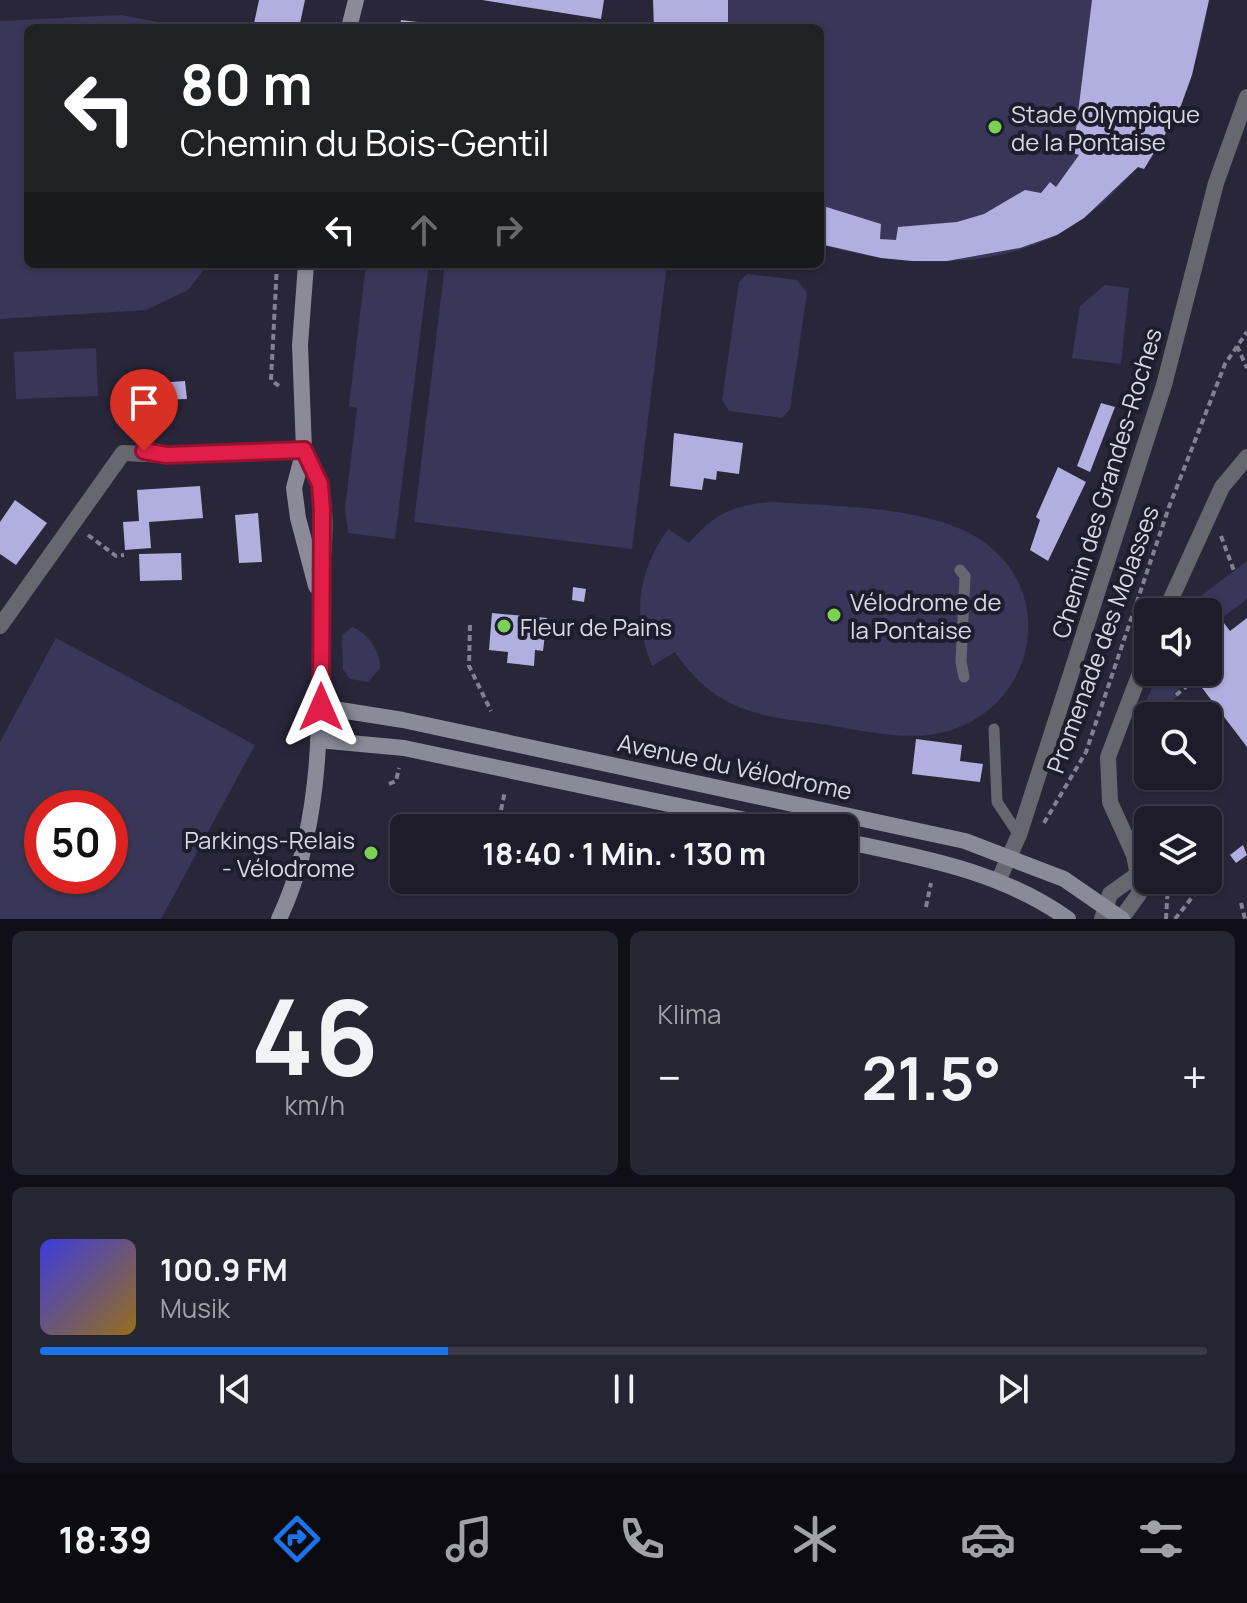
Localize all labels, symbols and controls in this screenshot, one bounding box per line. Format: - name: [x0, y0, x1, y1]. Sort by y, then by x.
- text: 80 m: [180, 45, 313, 122]
- icon: left: [48, 56, 152, 160]
- place label: Stade Olympique de la Pontaise: [1011, 97, 1200, 158]
- text: Chemin du Bois-Gentil: [180, 118, 549, 167]
- marker: Stade Olympique de la Pontaise: [986, 118, 1004, 136]
- icon: left: [318, 208, 362, 252]
- icon: ahead: [402, 208, 446, 252]
- icon: right: [486, 208, 530, 252]
- street label: Chemin des Grandes-Roches: [1043, 324, 1169, 642]
- pin: [110, 369, 178, 451]
- icon: arrive: [122, 381, 166, 425]
- street label: Promenade des Molasses: [1038, 501, 1166, 777]
- place label: Vélodrome de la Pontaise: [850, 585, 1001, 646]
- map controls: [1134, 598, 1222, 894]
- button: sound: [1134, 598, 1222, 686]
- marker: Vélodrome de la Pontaise: [825, 606, 843, 624]
- place label: Fleur de Pains: [520, 610, 672, 643]
- marker: Fleur de Pains: [495, 617, 513, 635]
- position arrow: [279, 665, 363, 749]
- button: search: [1134, 702, 1222, 790]
- street label: Avenue du Vélodrome: [615, 725, 855, 807]
- speed limit sign: 50: [24, 790, 128, 894]
- button: layers: [1134, 806, 1222, 894]
- place label: Parkings-Relais - Vélodrome: [184, 823, 355, 884]
- text: 18:40 · 1 Min. · 130 m: [482, 833, 766, 874]
- marker: Parkings-Relais - Vélodrome: [362, 844, 380, 862]
- text: 46: [251, 964, 379, 1106]
- text: Klima: [658, 996, 722, 1032]
- text: 21.5°: [861, 1036, 1001, 1118]
- text: −: [658, 1047, 681, 1107]
- text: +: [1182, 1047, 1207, 1107]
- text: km/h: [285, 1087, 345, 1123]
- text: 100.9 FM: [160, 1249, 288, 1290]
- text: Musik: [160, 1290, 230, 1326]
- icon: previous: [213, 1367, 257, 1411]
- icon: pause: [602, 1367, 646, 1411]
- icon: next: [991, 1367, 1035, 1411]
- icon: directions: [269, 1511, 325, 1567]
- icon: music: [441, 1511, 497, 1567]
- icon: phone: [614, 1511, 670, 1567]
- icon: climate: [787, 1511, 843, 1567]
- icon: car: [960, 1511, 1016, 1567]
- icon: filters: [1133, 1511, 1189, 1567]
- text: 18:39: [58, 1515, 152, 1564]

